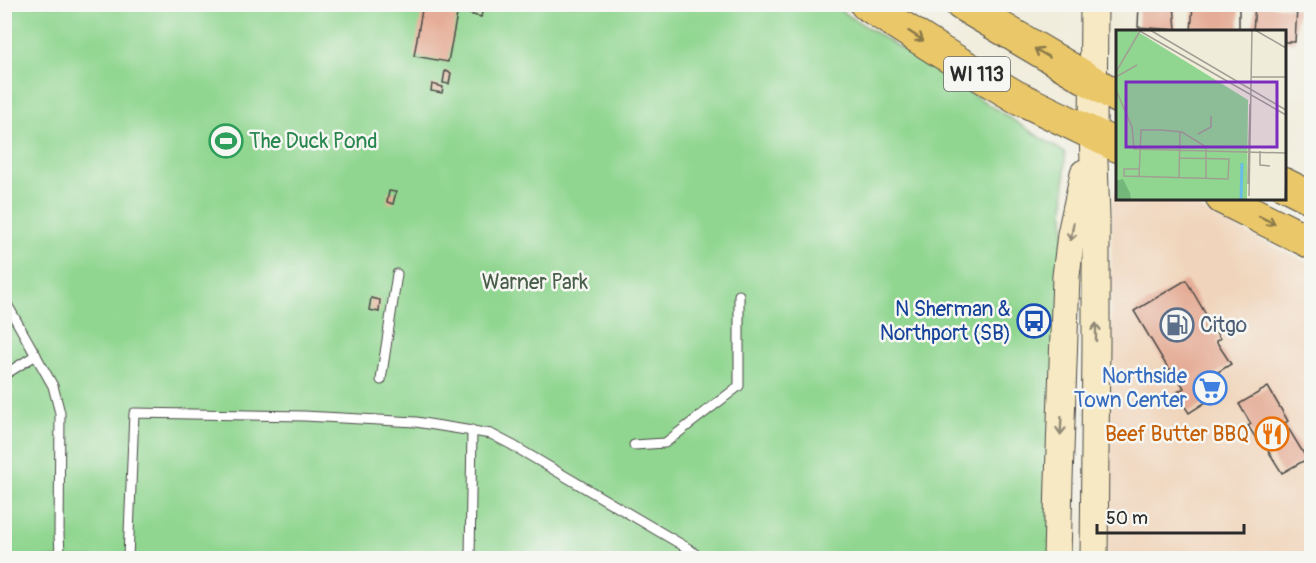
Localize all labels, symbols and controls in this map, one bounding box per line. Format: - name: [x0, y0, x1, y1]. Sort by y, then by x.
- one-way arrow: [907, 30, 924, 42]
- inset map: [1116, 30, 1286, 200]
- one-way arrow: [1034, 46, 1051, 58]
- road number: WI 113: [944, 57, 1010, 91]
- sports icon: The Duck Pond: [208, 123, 244, 159]
- place label: The Duck Pond: [249, 128, 378, 155]
- one-way arrow: [1257, 215, 1275, 227]
- one-way arrow: [1066, 222, 1077, 241]
- park label: Warner Park: [482, 269, 588, 296]
- place label: N Sherman & Northport (SB): [880, 296, 1011, 347]
- bus stop icon: N Sherman & Northport (SB): [1016, 303, 1052, 339]
- fuel station icon: Citgo: [1159, 307, 1195, 343]
- place label: Citgo: [1200, 312, 1247, 339]
- one-way arrow: [1090, 323, 1102, 343]
- place label: Northside Town Center: [1074, 363, 1188, 414]
- supermarket icon: Northside Town Center: [1192, 370, 1228, 406]
- one-way arrow: [1055, 416, 1066, 436]
- restaurant icon: Beef Butter BBQ: [1254, 416, 1290, 452]
- place label: Beef Butter BBQ: [1105, 421, 1249, 448]
- scale bar: [1097, 497, 1244, 535]
- text: 50 m: [1106, 507, 1148, 530]

